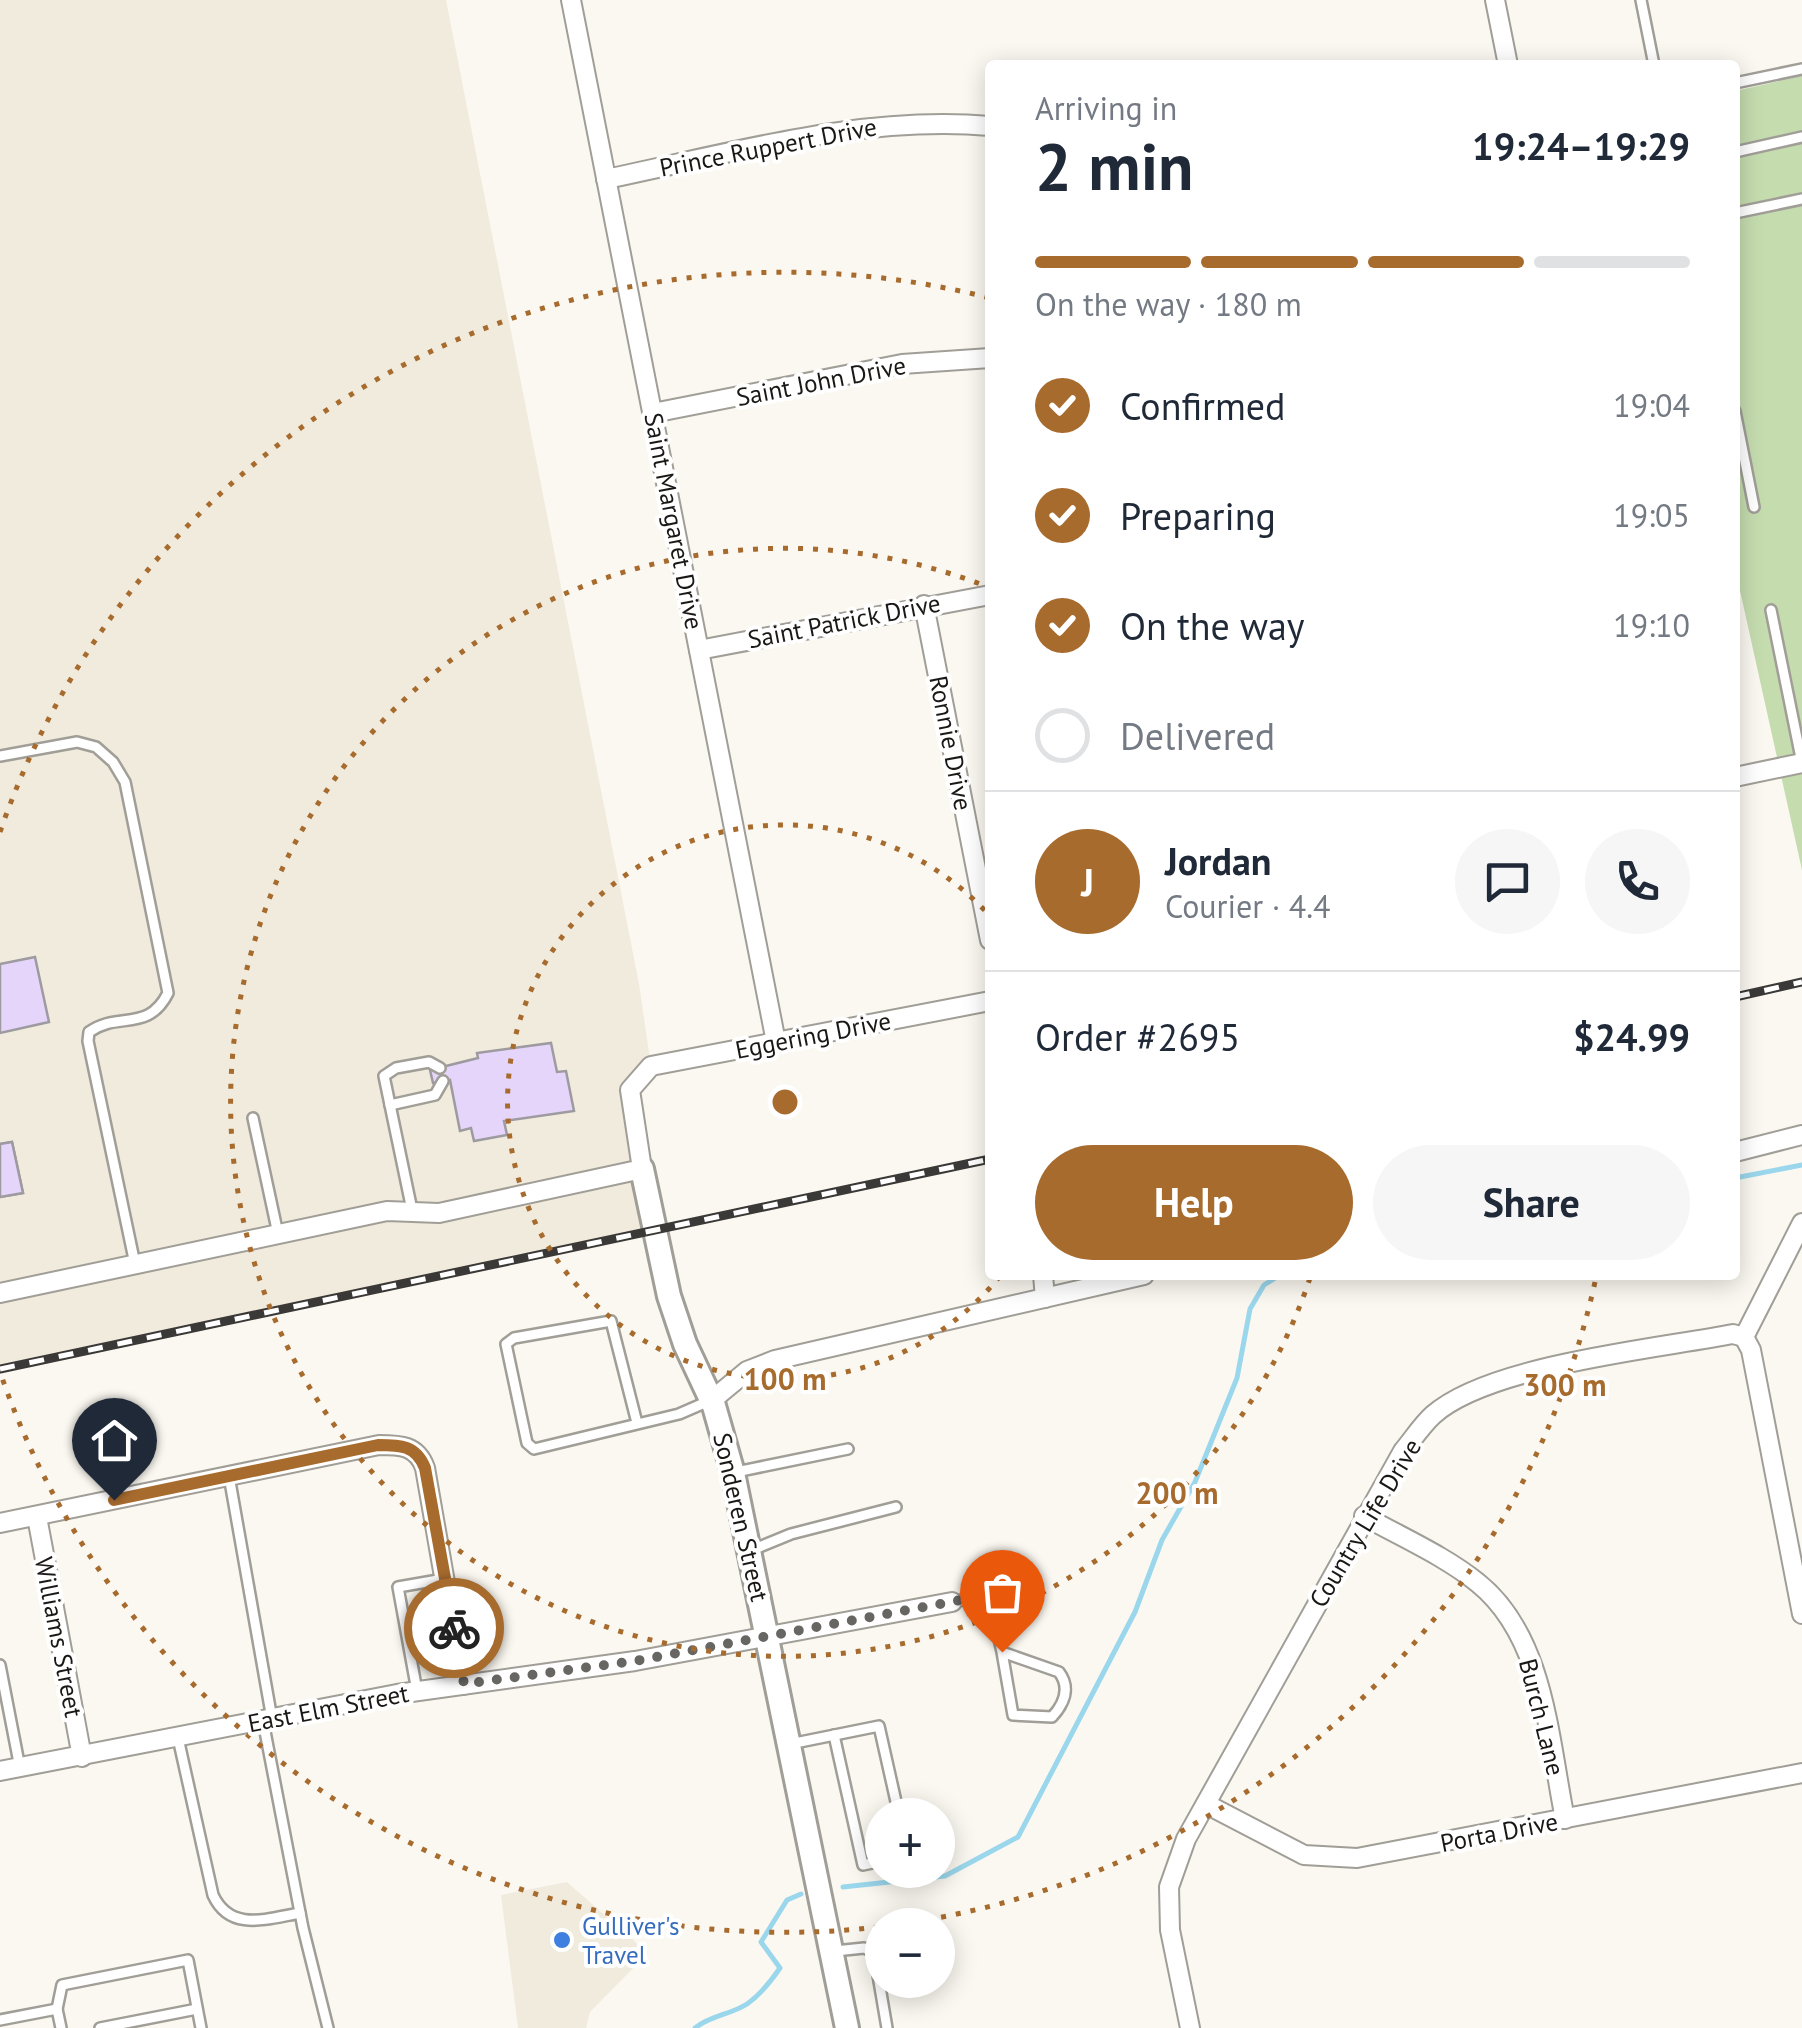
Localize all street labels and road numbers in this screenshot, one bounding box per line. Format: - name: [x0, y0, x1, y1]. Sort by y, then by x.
- street label: Prince Ruppert Drive: [657, 110, 879, 184]
- street label: Saint John Drive: [734, 349, 908, 413]
- street label: Saint Margaret Drive: [637, 410, 711, 632]
- street label: Saint Patrick Drive: [745, 587, 943, 655]
- street label: Ronnie Drive: [922, 673, 980, 813]
- street label: Eggering Drive: [732, 1004, 894, 1066]
- street label: Sonderen Street: [706, 1430, 776, 1605]
- street label: Country Life Drive: [1302, 1433, 1428, 1613]
- street label: Williams Street: [28, 1554, 90, 1720]
- street label: Burch Lane: [1512, 1655, 1572, 1779]
- street label: East Elm Street: [245, 1677, 412, 1739]
- street label: Porta Drive: [1437, 1805, 1561, 1859]

